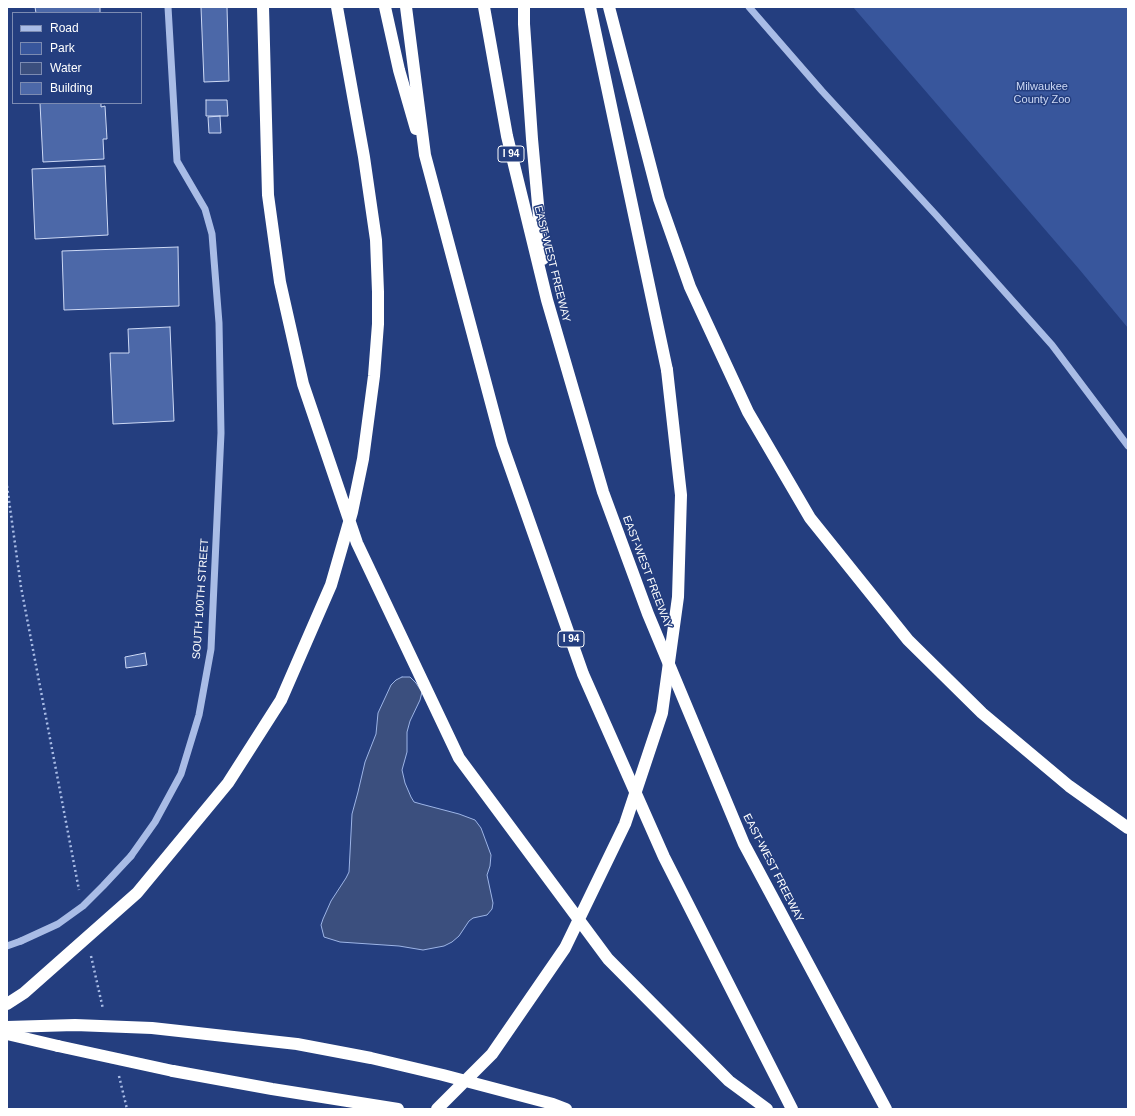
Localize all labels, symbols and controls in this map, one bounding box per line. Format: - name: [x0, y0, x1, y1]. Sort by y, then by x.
- legend: [12, 12, 142, 104]
- text: Road: [50, 21, 79, 35]
- text: Park: [50, 41, 75, 55]
- text: Water: [50, 61, 82, 75]
- park label: Milwaukee County Zoo: [1014, 80, 1070, 106]
- text: Building: [50, 81, 93, 95]
- road number: I 94: [498, 146, 524, 162]
- street label: EAST-WEST FREEWAY: [531, 204, 573, 324]
- street label: EAST-WEST FREEWAY: [619, 514, 675, 630]
- street label: SOUTH 100TH STREET: [190, 538, 212, 660]
- road number: I 94: [558, 631, 584, 647]
- street label: EAST-WEST FREEWAY: [740, 812, 806, 924]

